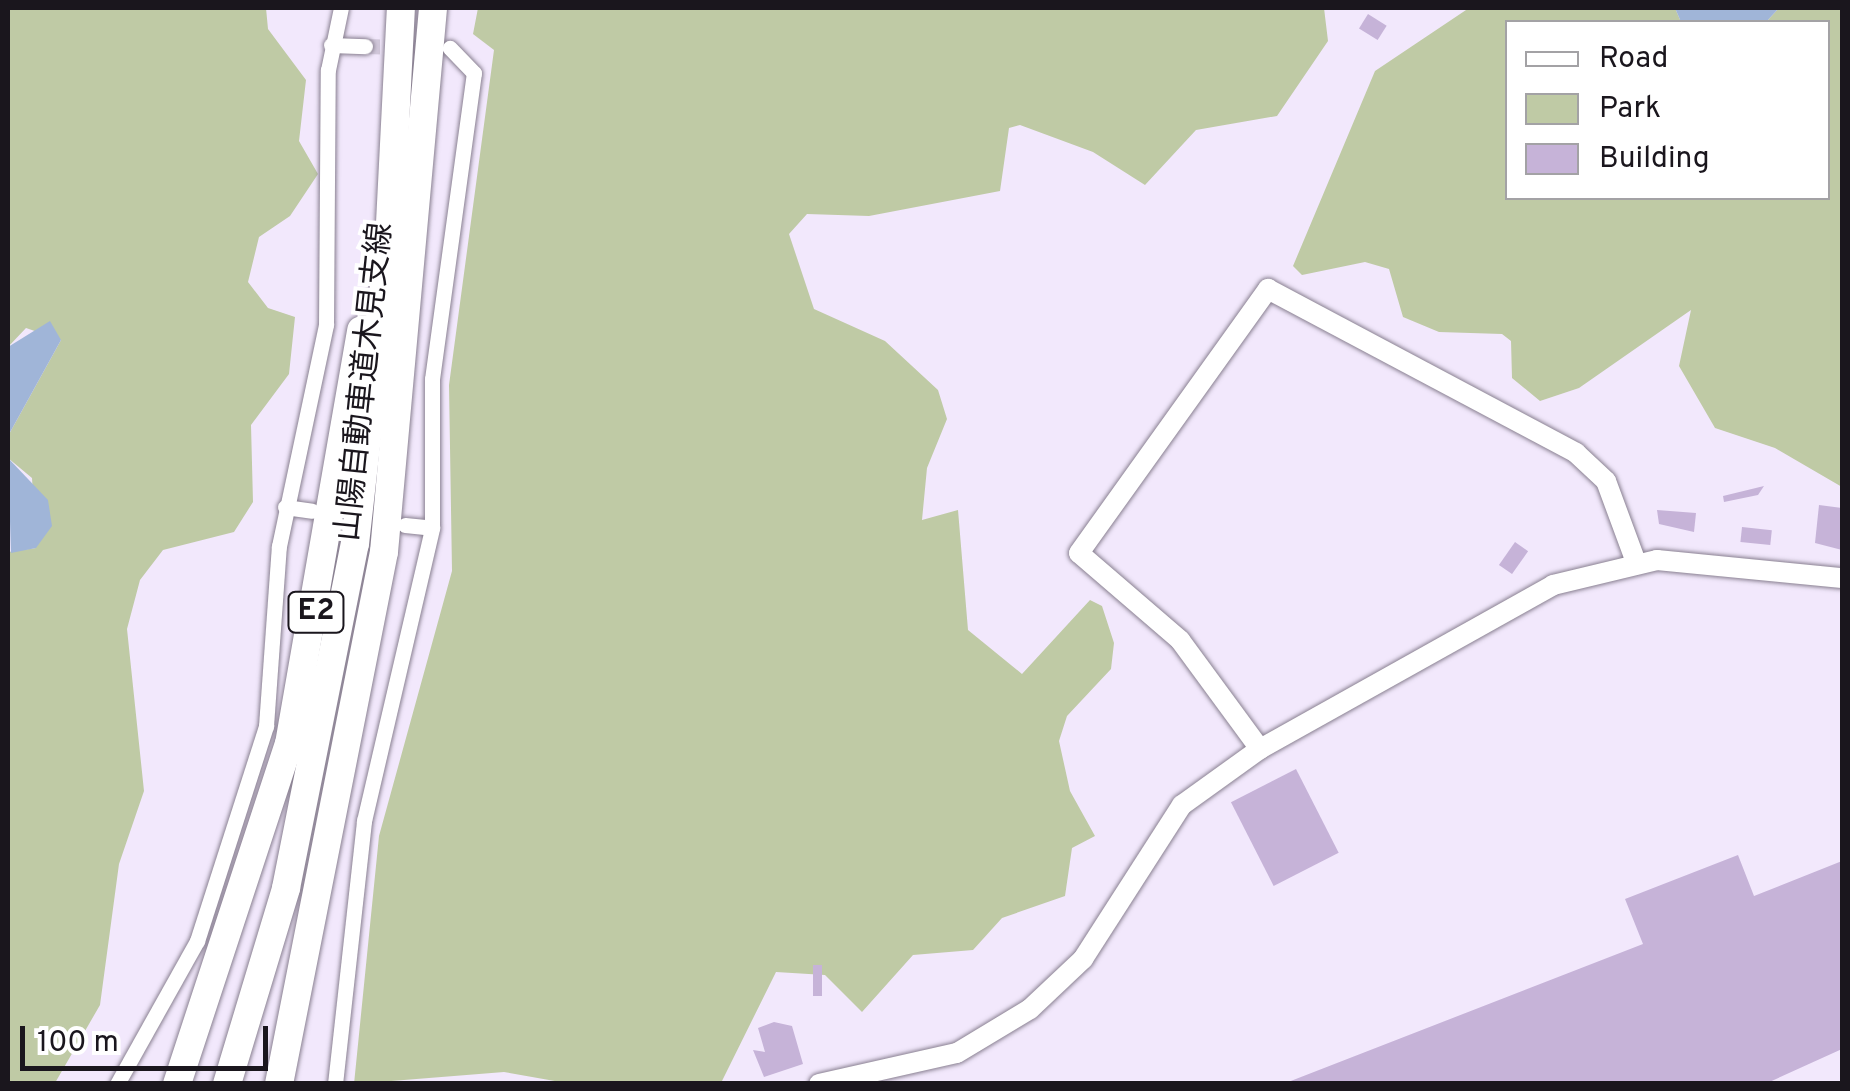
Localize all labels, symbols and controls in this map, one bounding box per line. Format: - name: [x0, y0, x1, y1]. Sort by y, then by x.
- legend: [1505, 20, 1830, 200]
- text: Road: [1599, 41, 1668, 78]
- text: Park: [1599, 91, 1661, 128]
- text: Building: [1599, 141, 1710, 178]
- street label: 山陽自動車道木見支線: [330, 221, 402, 543]
- road number: E2: [286, 587, 346, 637]
- scale bar: [25, 1006, 272, 1068]
- text: 100 m: [37, 1025, 119, 1062]

